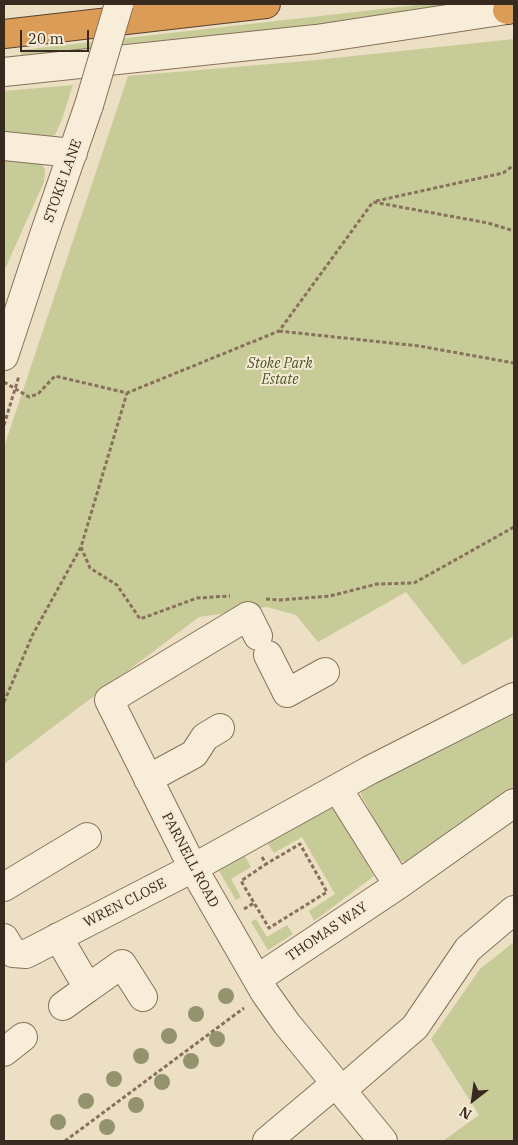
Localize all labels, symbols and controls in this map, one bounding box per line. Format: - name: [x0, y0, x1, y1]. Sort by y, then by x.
- scale bar: [22, 20, 91, 52]
- text: 20 m: [28, 29, 64, 48]
- street label: STOKE LANE: [40, 137, 86, 225]
- park label: Stoke Park Estate: [247, 356, 313, 388]
- street label: PARNELL ROAD: [158, 810, 222, 910]
- street label: WREN CLOSE: [81, 875, 169, 931]
- street label: THOMAS WAY: [283, 899, 371, 965]
- north arrow: [448, 1075, 498, 1125]
- text: N: [456, 1102, 475, 1124]

